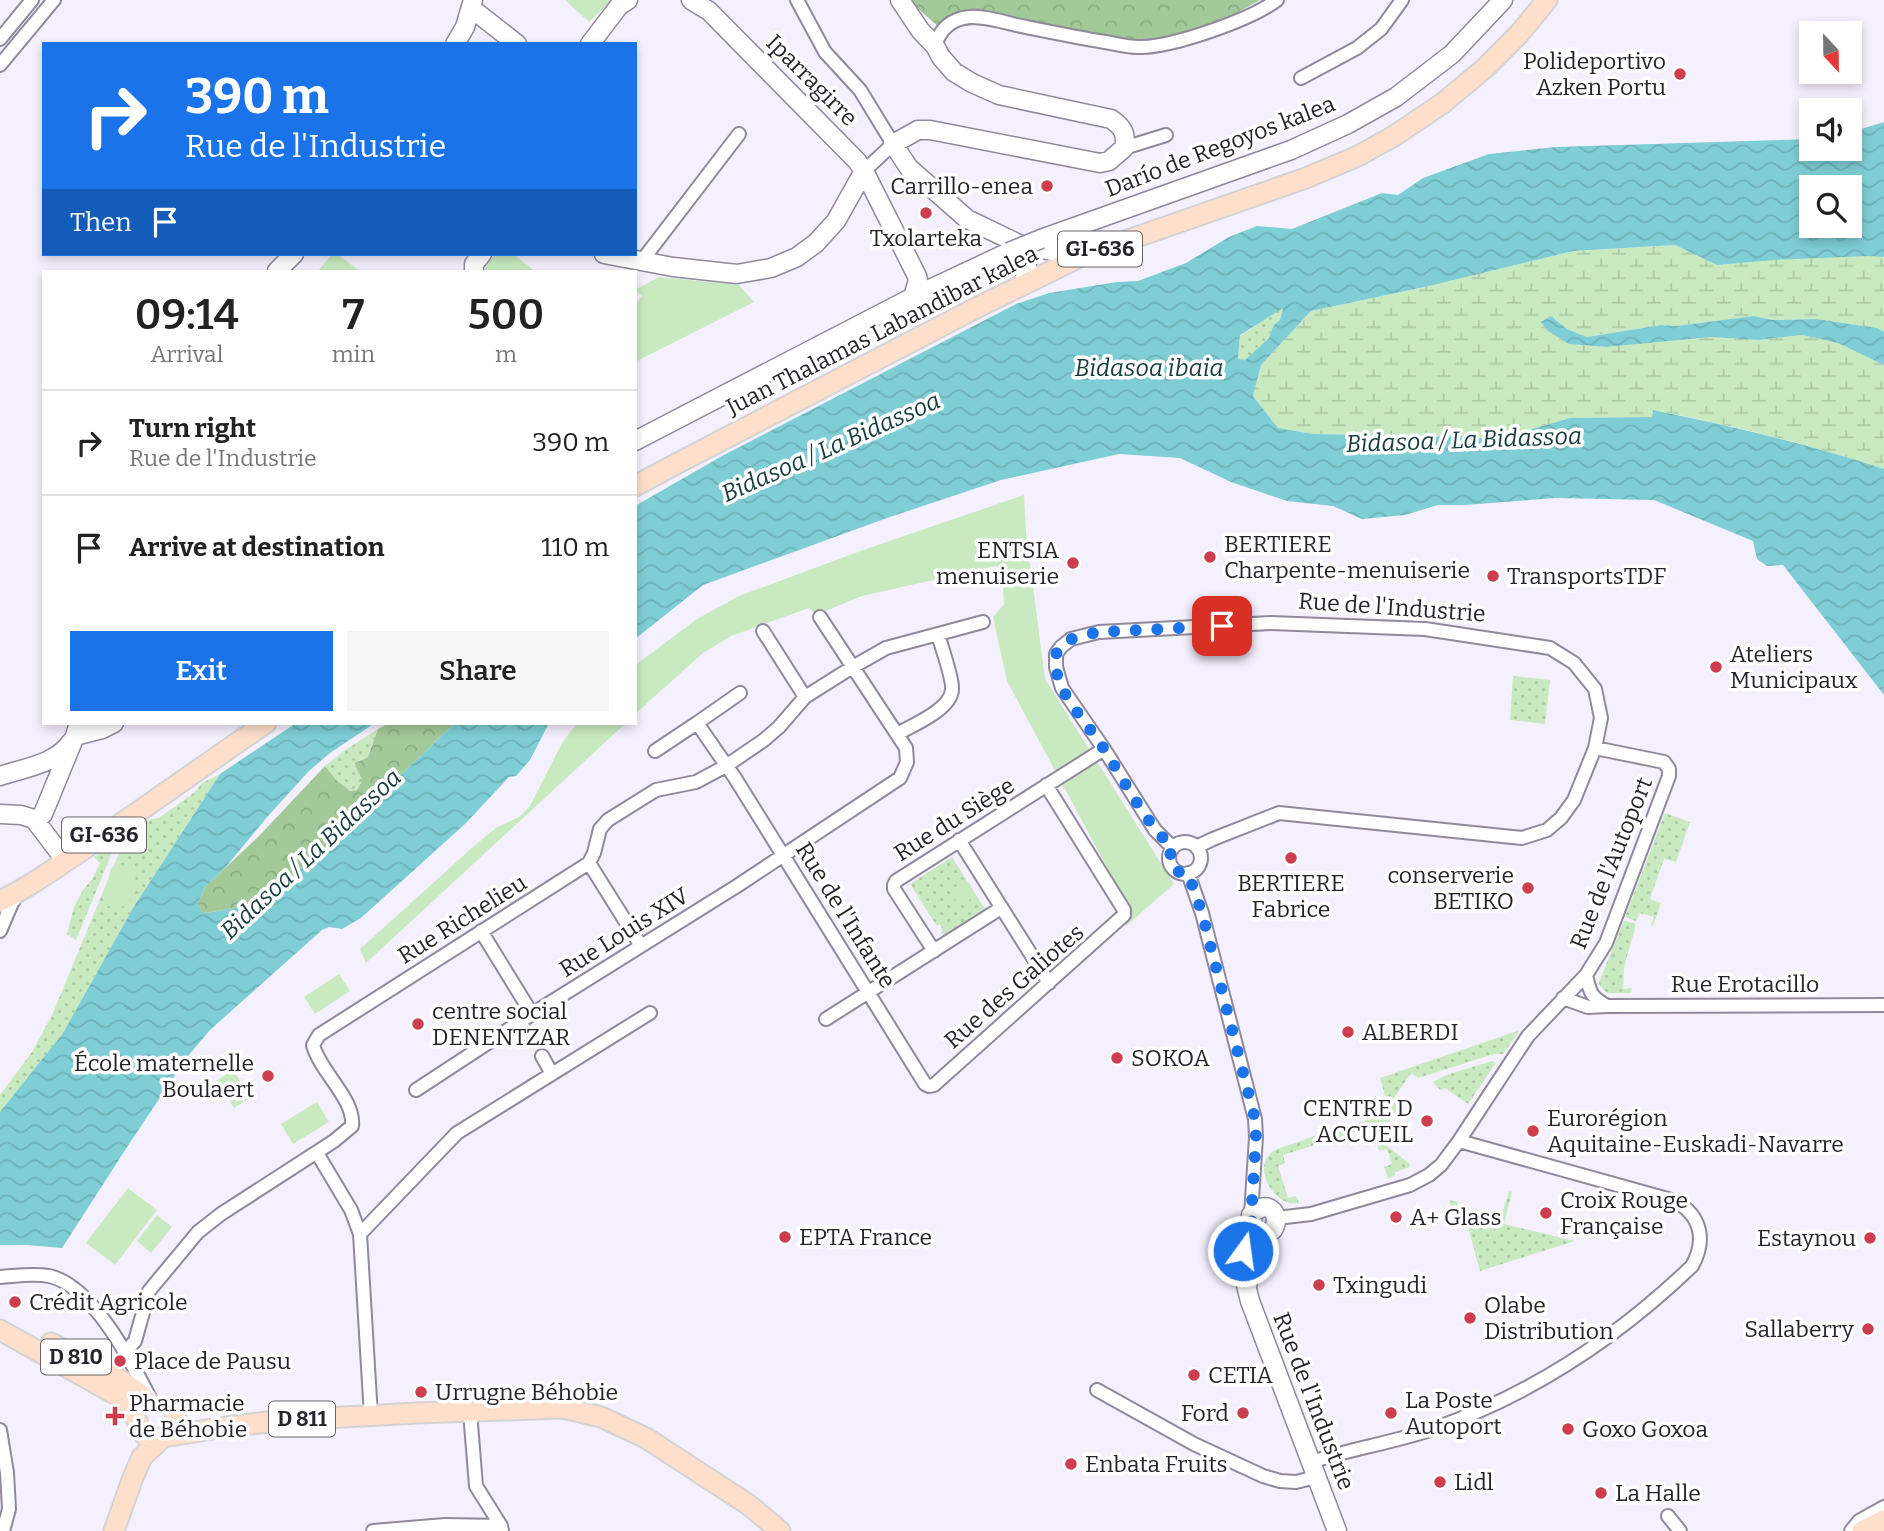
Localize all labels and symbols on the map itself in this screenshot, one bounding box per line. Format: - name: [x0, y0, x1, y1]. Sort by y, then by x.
- north arrow: [1799, 21, 1862, 84]
- street label: Iparragirre: [760, 28, 864, 132]
- place label: Polideportivo Azken Portu: [1523, 47, 1666, 101]
- marker: Polideportivo Azken Portu: [1672, 66, 1688, 82]
- street label: Darío de Regoyos kalea: [1101, 89, 1339, 203]
- place label: Carrillo-enea: [890, 172, 1033, 200]
- marker: Carrillo-enea: [1039, 178, 1055, 194]
- marker: Txolarteka: [918, 205, 934, 221]
- place label: Txolarteka: [870, 224, 983, 252]
- road number: GI-636: [1058, 232, 1142, 266]
- street label: Juan Thalamas Labandibar kalea: [721, 239, 1043, 421]
- water label: Bidasoa ibaia: [1074, 354, 1224, 382]
- water label: Bidasoa / La Bidassoa: [717, 386, 945, 508]
- water label: Bidasoa / La Bidassoa: [1345, 422, 1583, 458]
- place label: BERTIERE Charpente-menuiserie: [1224, 530, 1470, 584]
- place label: ENTSIA menuiserie: [936, 536, 1060, 590]
- marker: BERTIERE Charpente-menuiserie: [1202, 549, 1218, 565]
- marker: ENTSIA menuiserie: [1065, 555, 1081, 571]
- place label: TransportsTDF: [1507, 562, 1666, 590]
- marker: TransportsTDF: [1485, 568, 1501, 584]
- street label: Rue de l'Industrie: [1297, 586, 1487, 628]
- pin: [1192, 596, 1252, 656]
- place label: Ateliers Municipaux: [1730, 640, 1858, 694]
- marker: Ateliers Municipaux: [1708, 659, 1724, 675]
- water label: Bidasoa / La Bidassoa: [215, 763, 407, 945]
- street label: Rue du Siège: [889, 771, 1019, 867]
- street label: Rue de l'Autoport: [1564, 773, 1658, 953]
- road number: GI-636: [62, 818, 146, 852]
- street label: Rue de l'Infante: [790, 837, 902, 993]
- marker: BERTIERE Fabrice: [1283, 850, 1299, 866]
- place label: conserverie BETIKO: [1387, 861, 1514, 915]
- street label: Rue Richelieu: [392, 868, 532, 970]
- place label: BERTIERE Fabrice: [1237, 869, 1345, 923]
- marker: conserverie BETIKO: [1520, 880, 1536, 896]
- street label: Rue Louis XIV: [554, 881, 694, 983]
- street label: Rue des Galiotes: [939, 918, 1089, 1054]
- street label: Rue Erotacillo: [1671, 970, 1819, 998]
- place label: centre social DENENTZAR: [432, 997, 570, 1051]
- marker: centre social DENENTZAR: [410, 1016, 426, 1032]
- place label: ALBERDI: [1362, 1018, 1459, 1046]
- marker: ALBERDI: [1340, 1024, 1356, 1040]
- place label: SOKOA: [1131, 1044, 1210, 1072]
- place label: École maternelle Boulaert: [74, 1049, 254, 1103]
- marker: SOKOA: [1109, 1050, 1125, 1066]
- marker: École maternelle Boulaert: [260, 1068, 276, 1084]
- place label: CENTRE D ACCUEIL: [1303, 1094, 1413, 1148]
- place label: Eurorégion Aquitaine-Euskadi-Navarre: [1547, 1104, 1844, 1158]
- marker: CENTRE D ACCUEIL: [1419, 1113, 1435, 1129]
- marker: Eurorégion Aquitaine-Euskadi-Navarre: [1525, 1123, 1541, 1139]
- place label: Croix Rouge Française: [1560, 1186, 1688, 1240]
- place label: A+ Glass: [1410, 1203, 1502, 1231]
- marker: Croix Rouge Française: [1538, 1205, 1554, 1221]
- marker: A+ Glass: [1388, 1209, 1404, 1225]
- position arrow: [1206, 1214, 1280, 1288]
- place label: EPTA France: [799, 1223, 932, 1251]
- place label: Estaynou: [1757, 1224, 1856, 1252]
- marker: EPTA France: [777, 1229, 793, 1245]
- marker: Estaynou: [1862, 1230, 1878, 1246]
- place label: Txingudi: [1333, 1271, 1427, 1299]
- marker: Txingudi: [1311, 1277, 1327, 1293]
- place label: Crédit Agricole: [29, 1288, 188, 1316]
- place label: Olabe Distribution: [1484, 1291, 1614, 1345]
- marker: Crédit Agricole: [7, 1294, 23, 1310]
- street label: Rue de l'Industrie: [1267, 1308, 1361, 1494]
- marker: Olabe Distribution: [1462, 1310, 1478, 1326]
- place label: Sallaberry: [1744, 1315, 1855, 1343]
- marker: Sallaberry: [1860, 1321, 1876, 1337]
- road number: D 810: [41, 1340, 111, 1374]
- place label: Place de Pausu: [134, 1347, 291, 1375]
- marker: Place de Pausu: [112, 1353, 128, 1369]
- place label: CETIA: [1208, 1361, 1274, 1389]
- marker: CETIA: [1186, 1367, 1202, 1383]
- place label: Urrugne Béhobie: [435, 1378, 618, 1406]
- marker: Urrugne Béhobie: [413, 1384, 429, 1400]
- place label: La Poste Autoport: [1405, 1386, 1502, 1440]
- place label: Pharmacie de Béhobie: [129, 1389, 247, 1443]
- place label: Ford: [1181, 1399, 1229, 1427]
- road number: D 811: [269, 1402, 335, 1436]
- marker: Ford: [1235, 1405, 1251, 1421]
- marker: La Poste Autoport: [1383, 1405, 1399, 1421]
- marker: Pharmacie de Béhobie: [107, 1408, 123, 1424]
- place label: Goxo Goxoa: [1582, 1415, 1709, 1443]
- marker: Goxo Goxoa: [1560, 1421, 1576, 1437]
- place label: Enbata Fruits: [1085, 1450, 1228, 1478]
- marker: Enbata Fruits: [1063, 1456, 1079, 1472]
- place label: Lidl: [1454, 1468, 1494, 1496]
- marker: Lidl: [1432, 1474, 1448, 1490]
- place label: La Halle: [1615, 1479, 1701, 1507]
- marker: La Halle: [1593, 1485, 1609, 1501]

